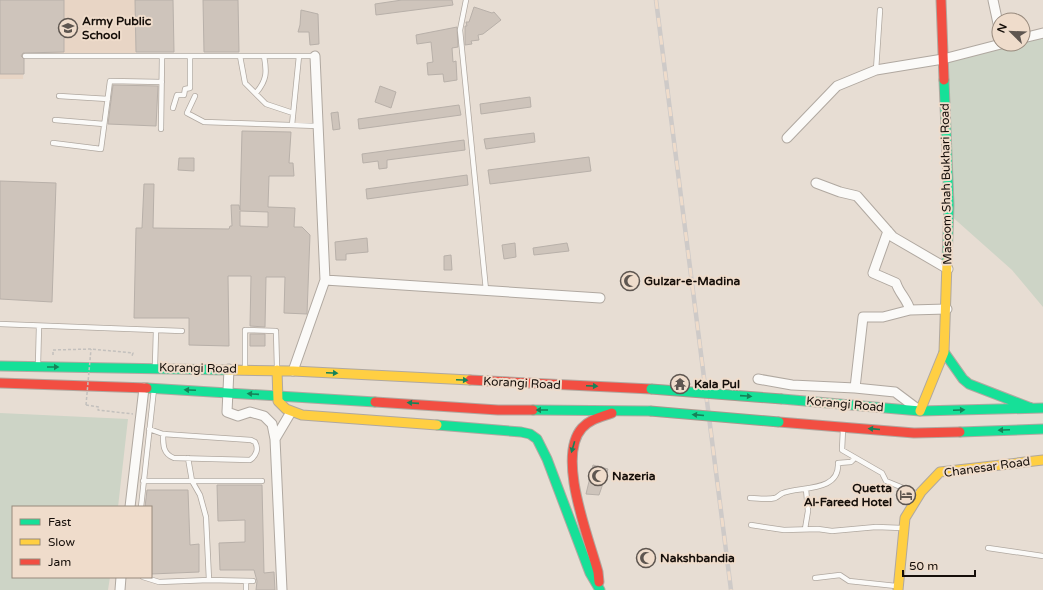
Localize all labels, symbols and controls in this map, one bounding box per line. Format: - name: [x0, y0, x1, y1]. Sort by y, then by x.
- north arrow: [991, 12, 1031, 52]
- place label: Army Public School: [82, 14, 152, 42]
- school or university icon: Army Public School: [57, 17, 79, 39]
- text: N: [995, 22, 1010, 35]
- street label: Masoom Shah Bukhari Road: [938, 103, 954, 265]
- mosque icon: Gulzar-e-Madina: [619, 270, 641, 292]
- place label: Gulzar-e-Madina: [644, 274, 740, 288]
- street label: Korangi Road: [159, 360, 237, 376]
- one-way arrow: [47, 364, 60, 370]
- one-way arrow: [326, 370, 339, 376]
- temple icon: Kala Pul: [669, 373, 691, 395]
- street label: Korangi Road: [483, 374, 561, 392]
- one-way arrow: [456, 376, 468, 383]
- place label: Kala Pul: [694, 377, 740, 391]
- one-way arrow: [586, 383, 598, 390]
- one-way arrow: [184, 387, 196, 394]
- one-way arrow: [247, 391, 259, 398]
- one-way arrow: [740, 393, 752, 400]
- street label: Korangi Road: [806, 394, 884, 414]
- one-way arrow: [407, 400, 419, 407]
- one-way arrow: [535, 407, 548, 413]
- one-way arrow: [953, 407, 966, 413]
- one-way arrow: [692, 411, 704, 418]
- one-way arrow: [868, 426, 880, 433]
- one-way arrow: [997, 427, 1010, 433]
- one-way arrow: [570, 441, 576, 454]
- street label: Chanesar Road: [943, 454, 1031, 480]
- mosque icon: Nazeria: [587, 465, 609, 487]
- place label: Nazeria: [612, 469, 656, 483]
- place label: Quetta Al-Fareed Hotel: [804, 481, 892, 509]
- hotel icon: Quetta Al-Fareed Hotel: [895, 484, 917, 506]
- legend: [12, 506, 152, 578]
- text: Fast: [48, 515, 72, 529]
- text: Slow: [48, 535, 75, 549]
- mosque icon: Nakshbandia: [635, 547, 657, 569]
- place label: Nakshbandia: [660, 551, 735, 565]
- scale bar: [903, 552, 975, 578]
- text: Jam: [48, 555, 71, 569]
- text: 50 m: [909, 559, 938, 573]

